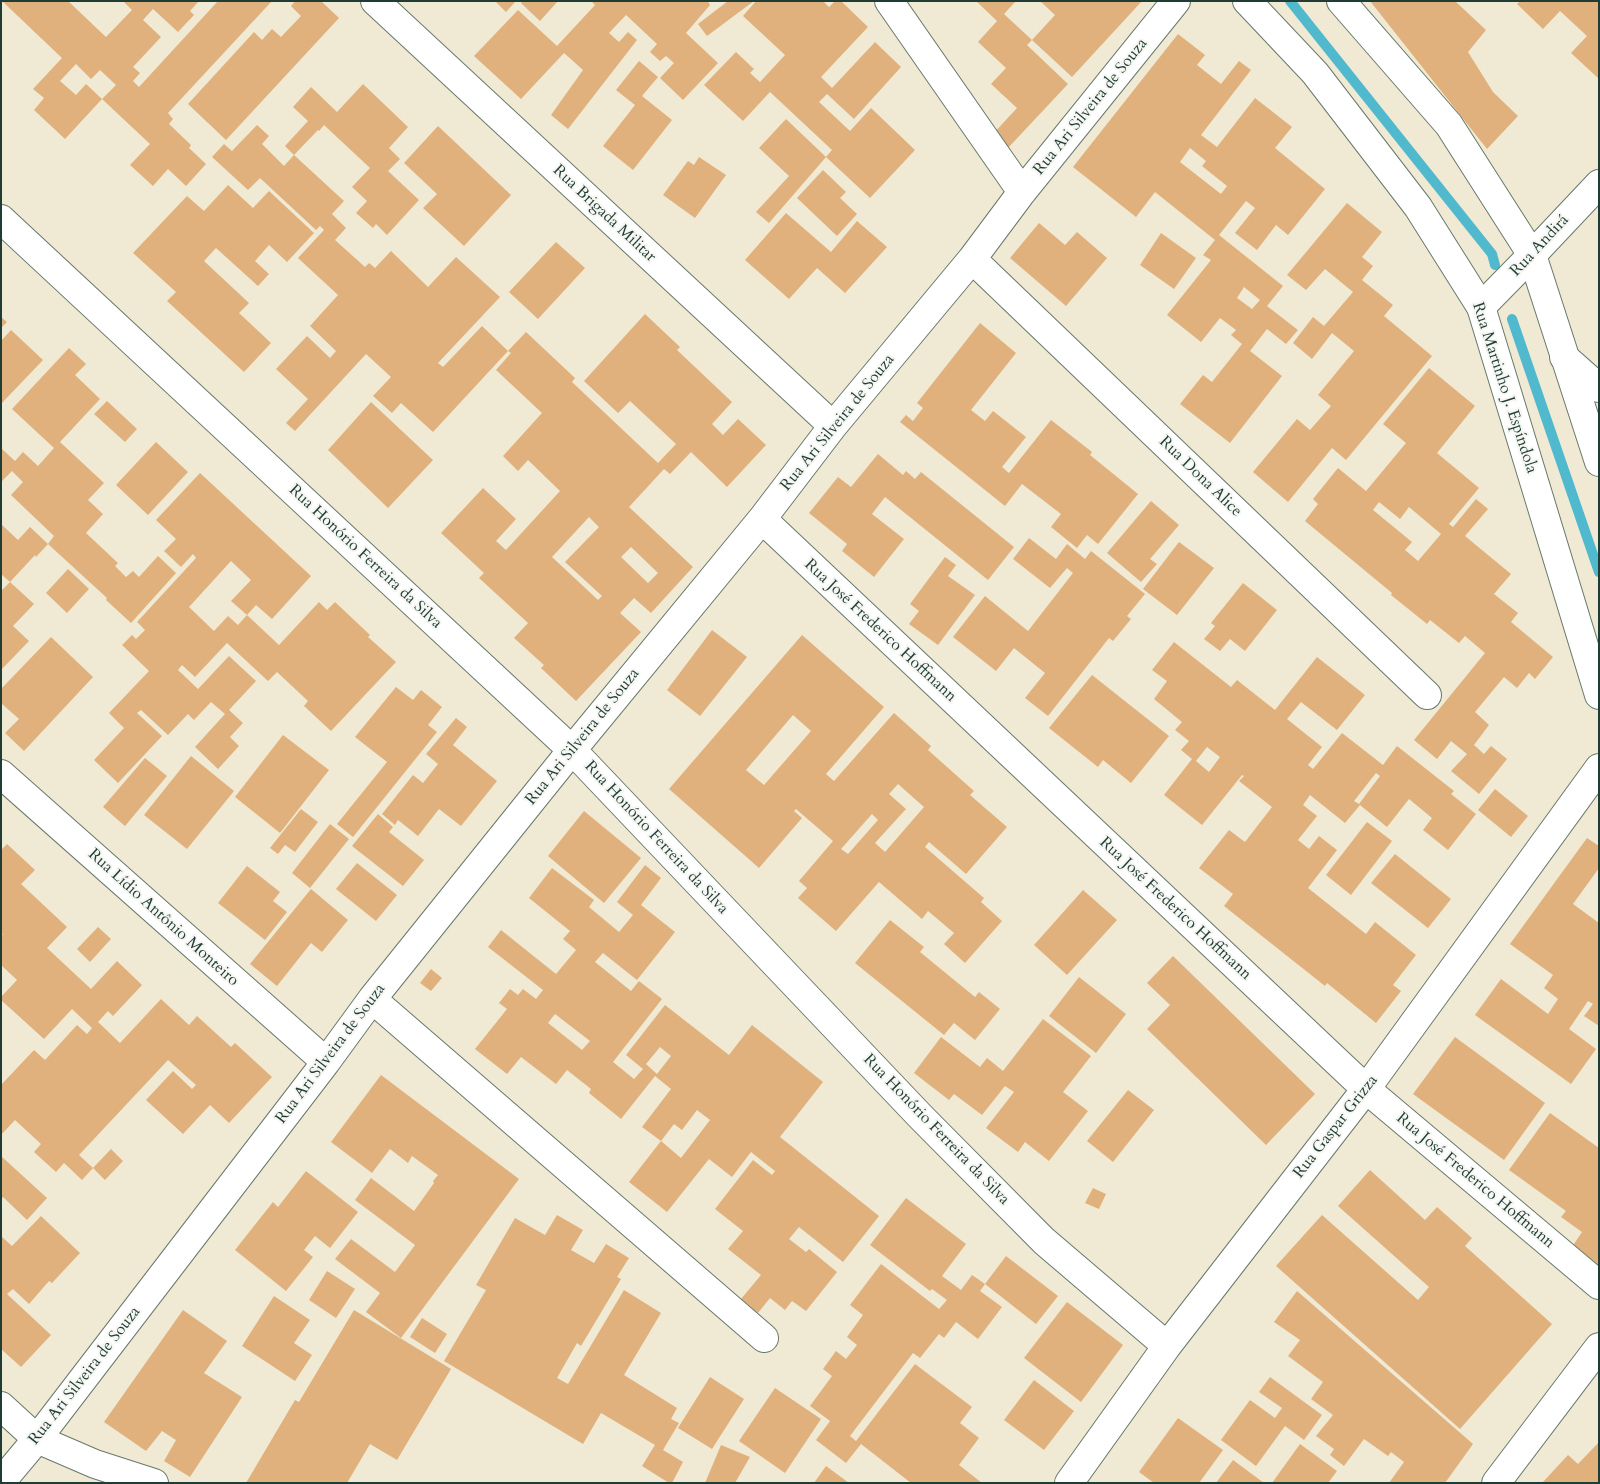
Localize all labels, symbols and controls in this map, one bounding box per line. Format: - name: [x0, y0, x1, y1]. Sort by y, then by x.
- street label: Rua Ari Silveira de Souza: [1030, 35, 1152, 179]
- street label: Rua Brigada Militar: [549, 161, 659, 267]
- street label: Rua Andirá: [1507, 211, 1573, 281]
- street label: Rua Martinho J. Espíndola: [1467, 300, 1541, 476]
- street label: Rua Ari Silveira de Souza: [777, 351, 899, 495]
- street label: Rua Dona Alice: [1155, 433, 1245, 521]
- street label: Rua Honório Ferreira da Silva: [284, 481, 446, 633]
- street label: Rua José Frederico Hoffmann: [800, 555, 960, 707]
- street label: Rua Ari Silveira de Souza: [522, 665, 644, 809]
- street label: Rua Honório Ferreira da Silva: [580, 757, 732, 919]
- street label: Rua José Frederico Hoffmann: [1095, 833, 1255, 985]
- street label: Rua Lídio Antônio Monteiro: [84, 845, 242, 991]
- street label: Rua Ari Silveira de Souza: [272, 980, 390, 1128]
- street label: Rua Honório Ferreira da Silva: [859, 1051, 1013, 1209]
- street label: Rua Gaspar Grizza: [1290, 1072, 1382, 1182]
- street label: Rua José Frederico Hoffmann: [1392, 1109, 1558, 1253]
- street label: Rua Ari Silveira de Souza: [25, 1303, 145, 1449]

